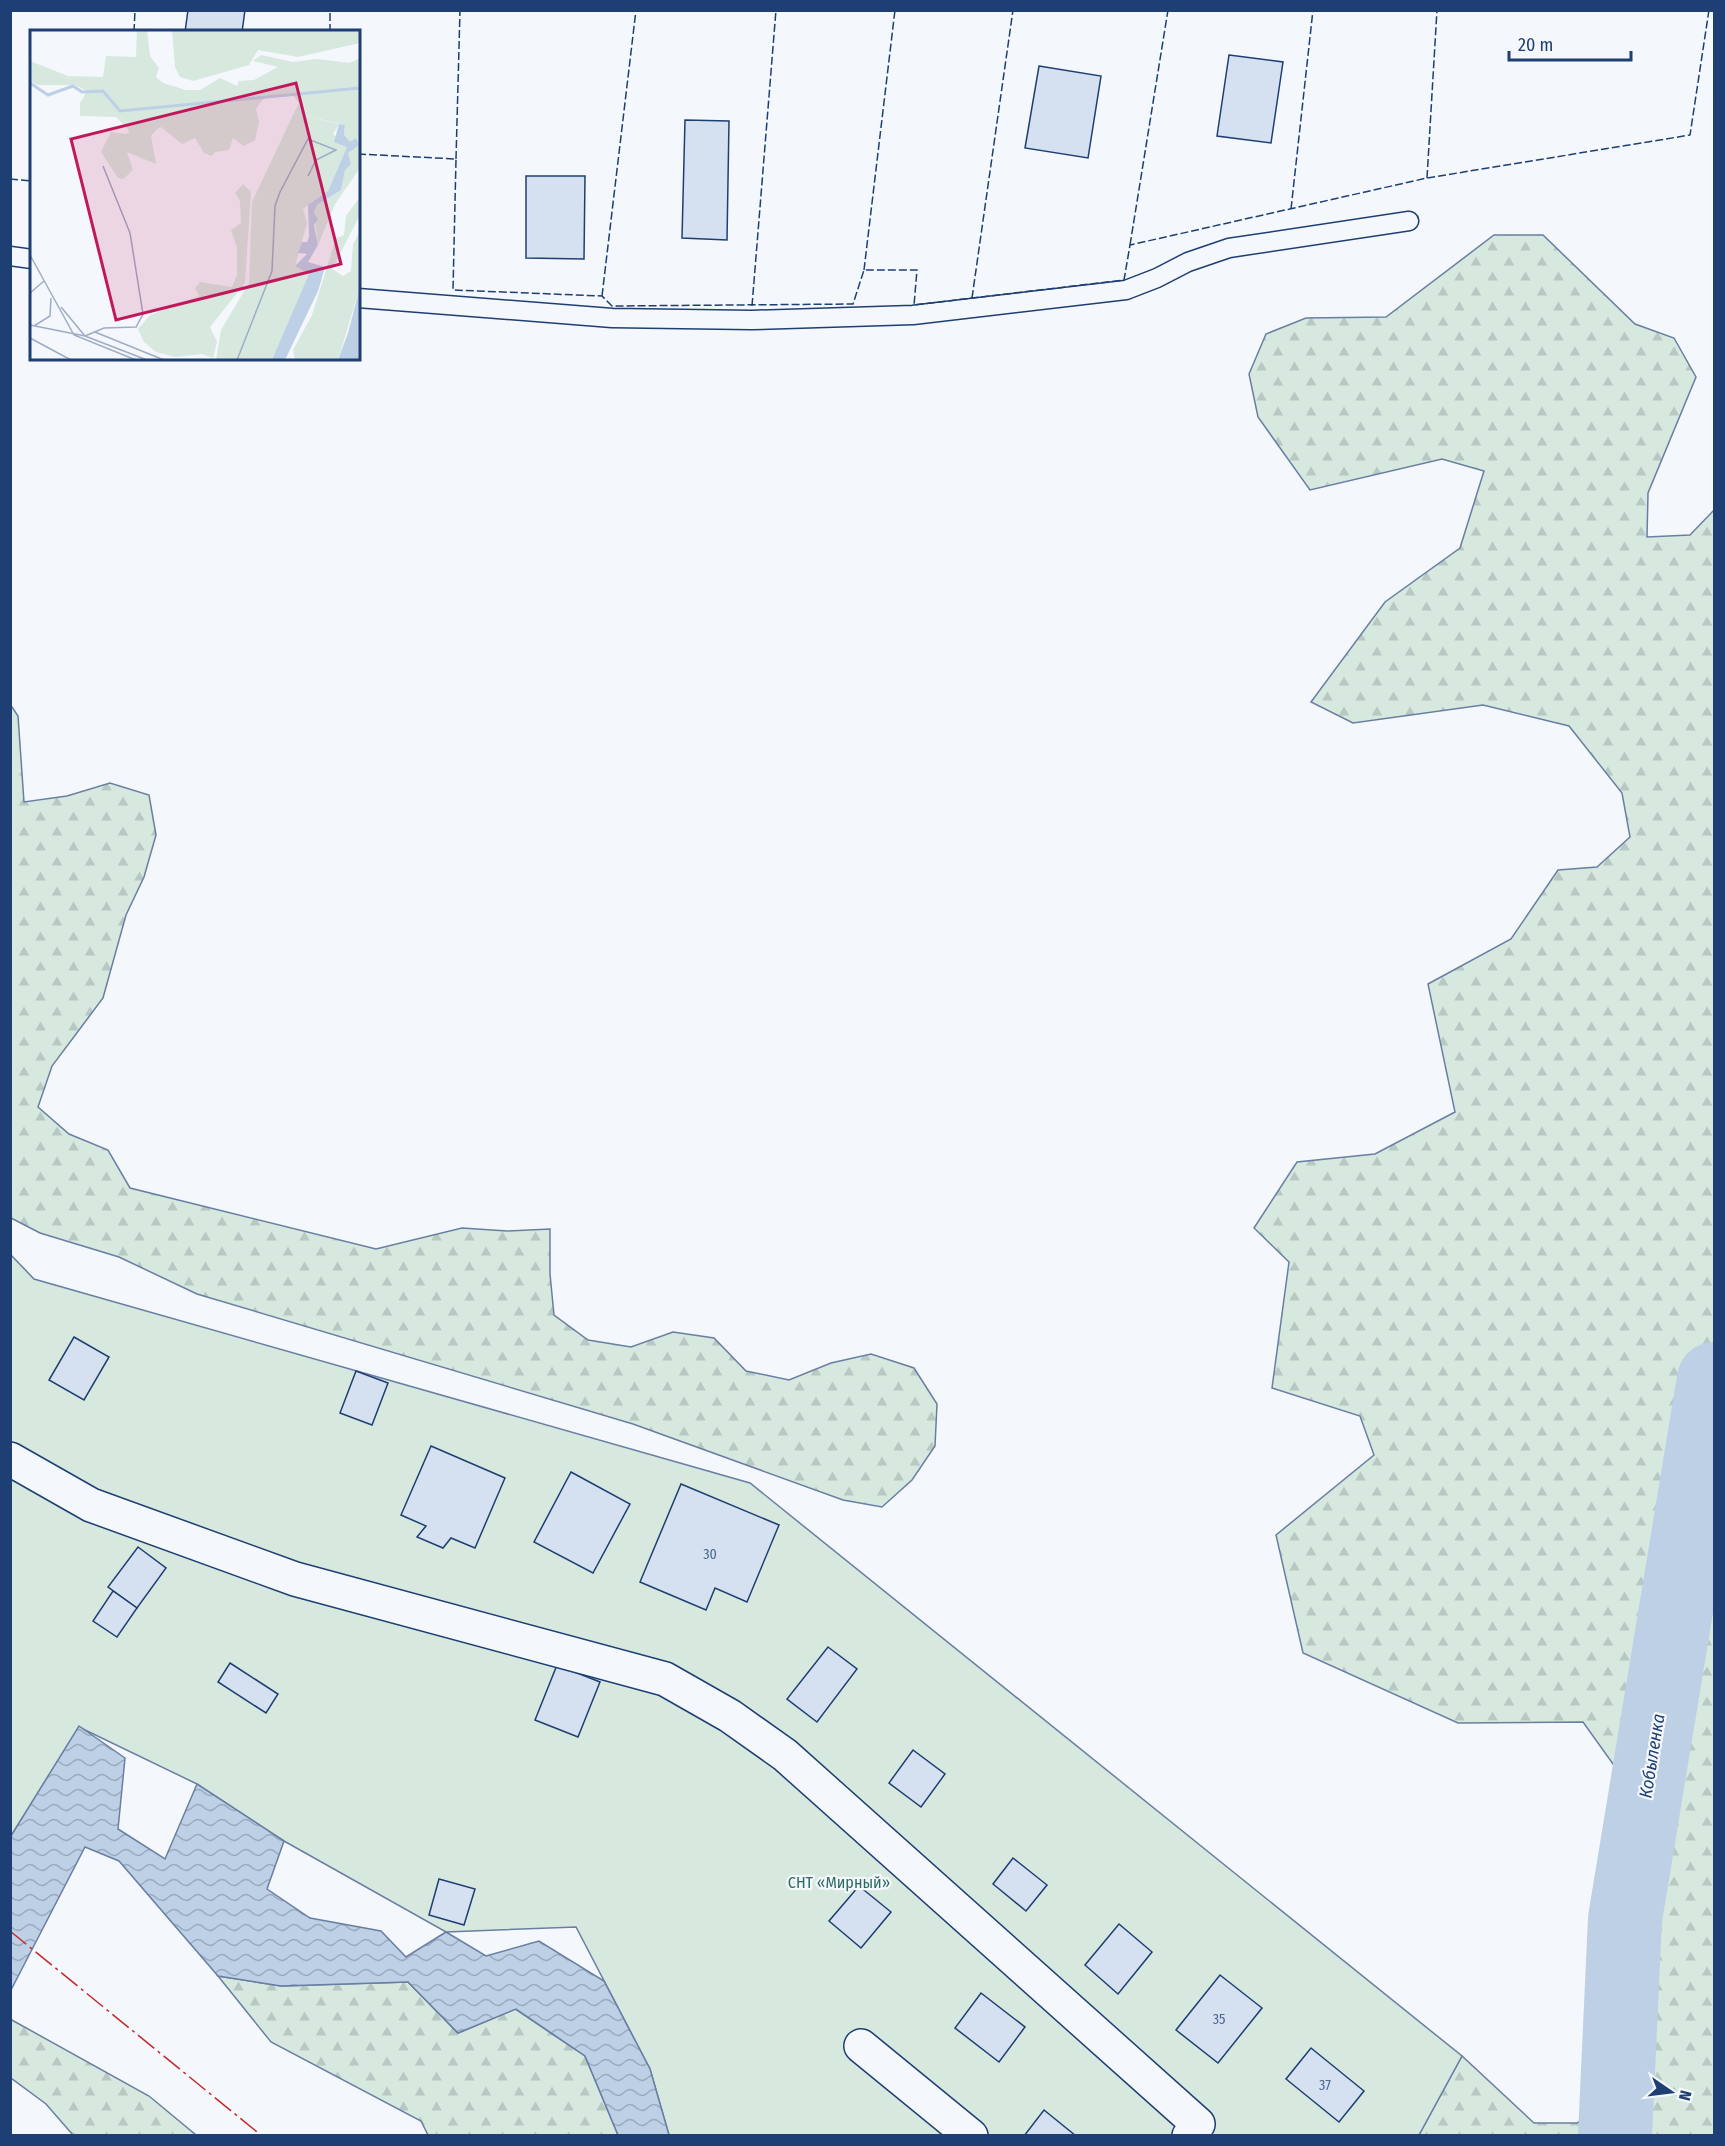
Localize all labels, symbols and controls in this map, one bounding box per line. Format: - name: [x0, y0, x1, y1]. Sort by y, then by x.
- scale bar: [1509, 24, 1630, 62]
- inset map: [30, 30, 360, 360]
- text: 20 m: [1518, 34, 1553, 56]
- house number: 30: [703, 1546, 717, 1563]
- water label: Кобыленка: [1634, 1712, 1670, 1800]
- park label: СНТ «Мирный»: [788, 1873, 890, 1892]
- house number: 35: [1213, 2011, 1225, 2028]
- north arrow: [1641, 2062, 1701, 2122]
- house number: 37: [1319, 2077, 1331, 2094]
- text: N: [1675, 2089, 1695, 2102]

